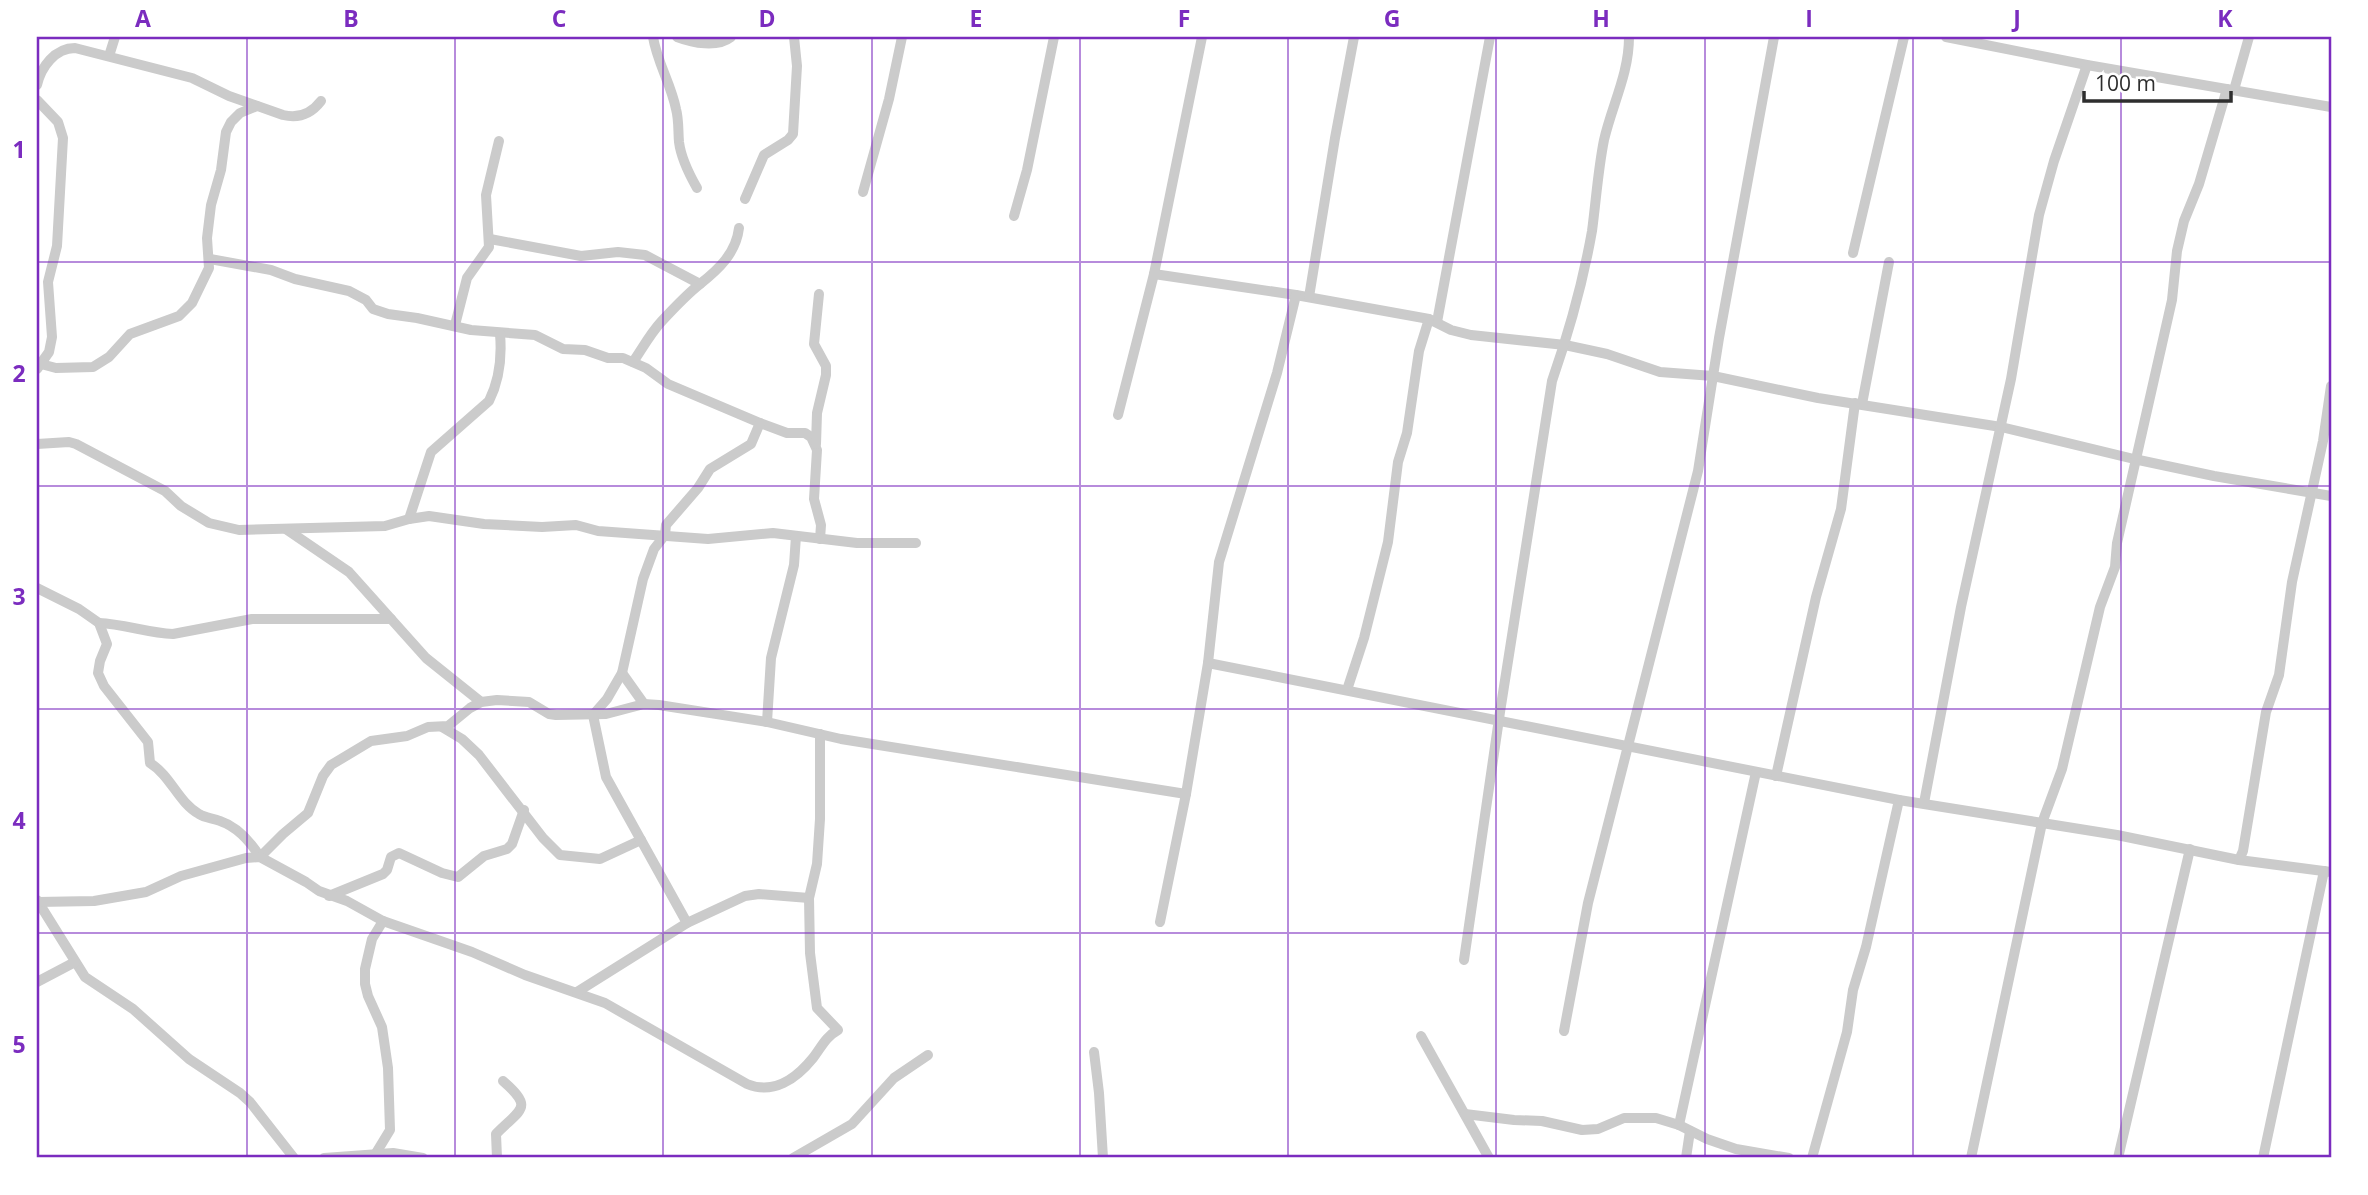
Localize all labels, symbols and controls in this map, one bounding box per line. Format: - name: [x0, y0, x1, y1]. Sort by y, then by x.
- text: A: [135, 2, 151, 34]
- text: B: [343, 2, 359, 34]
- text: C: [552, 2, 566, 34]
- text: D: [758, 2, 776, 34]
- text: E: [970, 2, 982, 34]
- text: F: [1178, 2, 1190, 34]
- text: G: [1384, 2, 1400, 34]
- text: H: [1592, 2, 1610, 34]
- text: I: [1805, 2, 1813, 34]
- text: J: [2011, 2, 2021, 34]
- text: K: [2217, 2, 2233, 34]
- scale bar: [2084, 60, 2232, 104]
- text: 100 m: [2095, 69, 2156, 97]
- text: 1: [12, 133, 26, 165]
- text: 2: [12, 357, 26, 389]
- text: 3: [12, 580, 26, 612]
- text: 4: [12, 804, 26, 836]
- text: 5: [12, 1028, 26, 1060]

